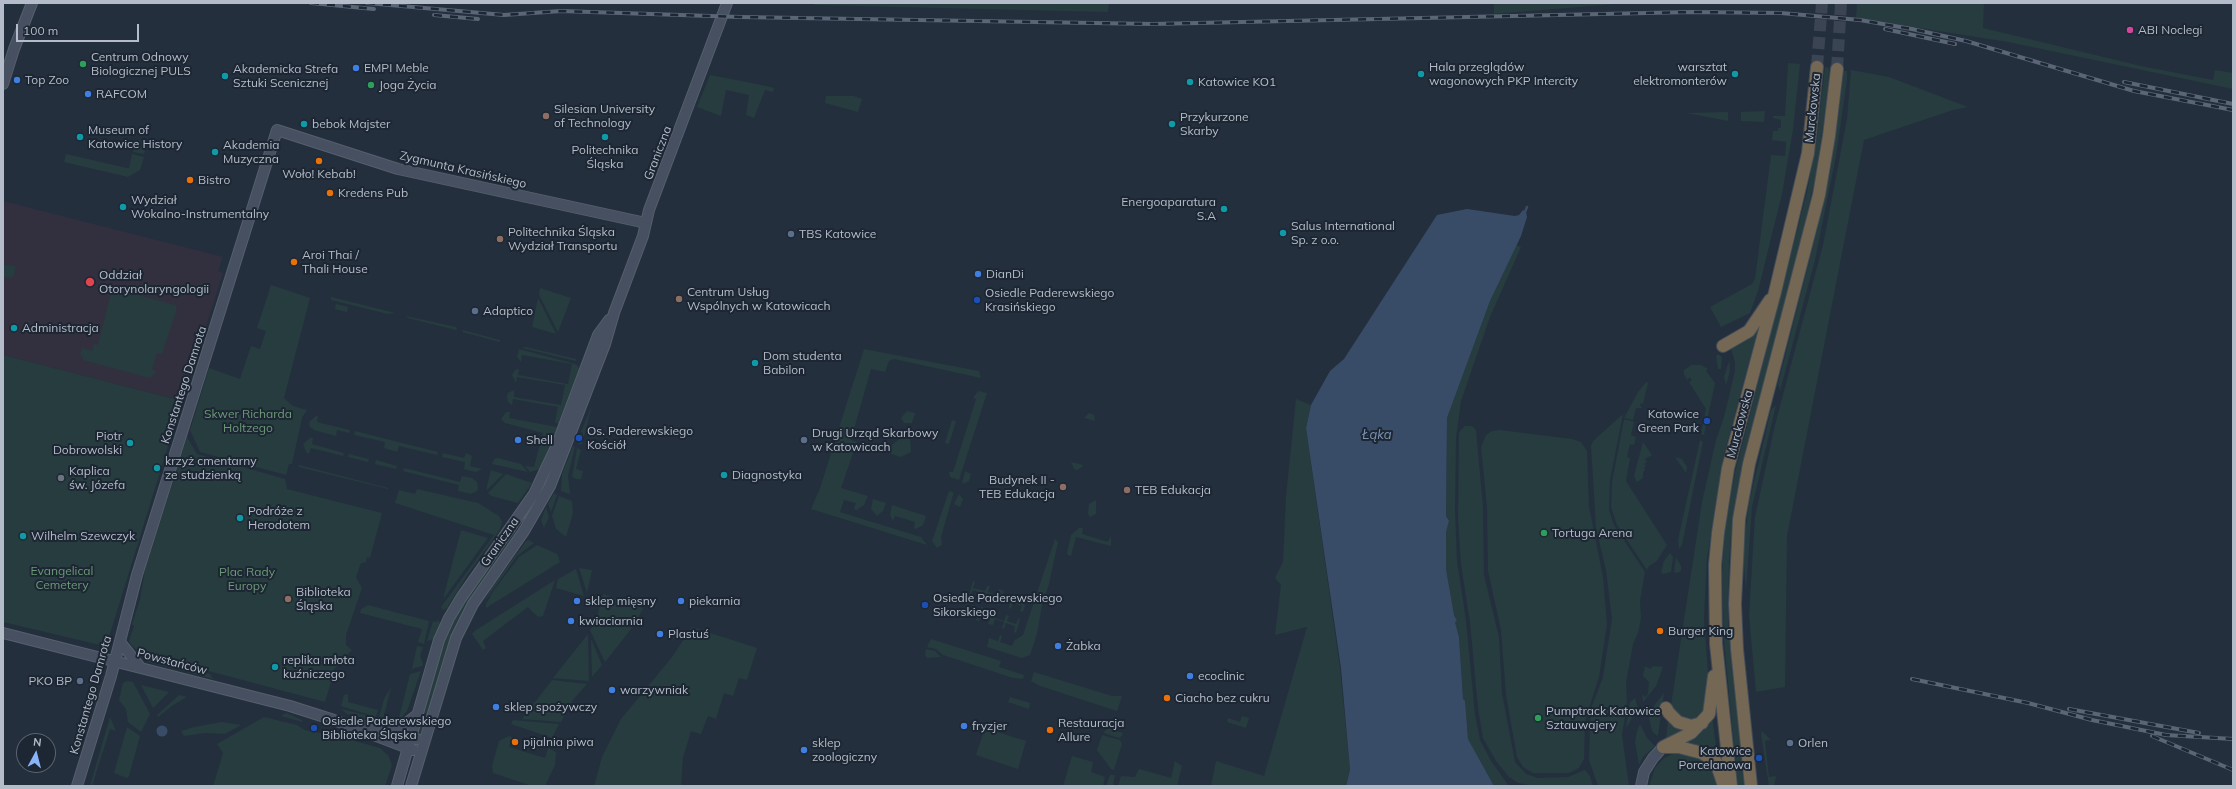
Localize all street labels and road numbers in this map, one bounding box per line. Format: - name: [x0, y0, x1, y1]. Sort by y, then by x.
- street label: Murckowska: [1802, 73, 1824, 143]
- street label: Graniczna: [641, 124, 675, 182]
- street label: Zygmunta Krasińskiego: [398, 148, 528, 192]
- street label: Konstantego Damrota: [158, 324, 210, 446]
- street label: Murckowska: [1724, 388, 1756, 460]
- street label: Graniczna: [478, 515, 522, 569]
- street label: Konstantego Damrota: [67, 634, 115, 756]
- street label: Powstańców: [135, 646, 209, 678]

